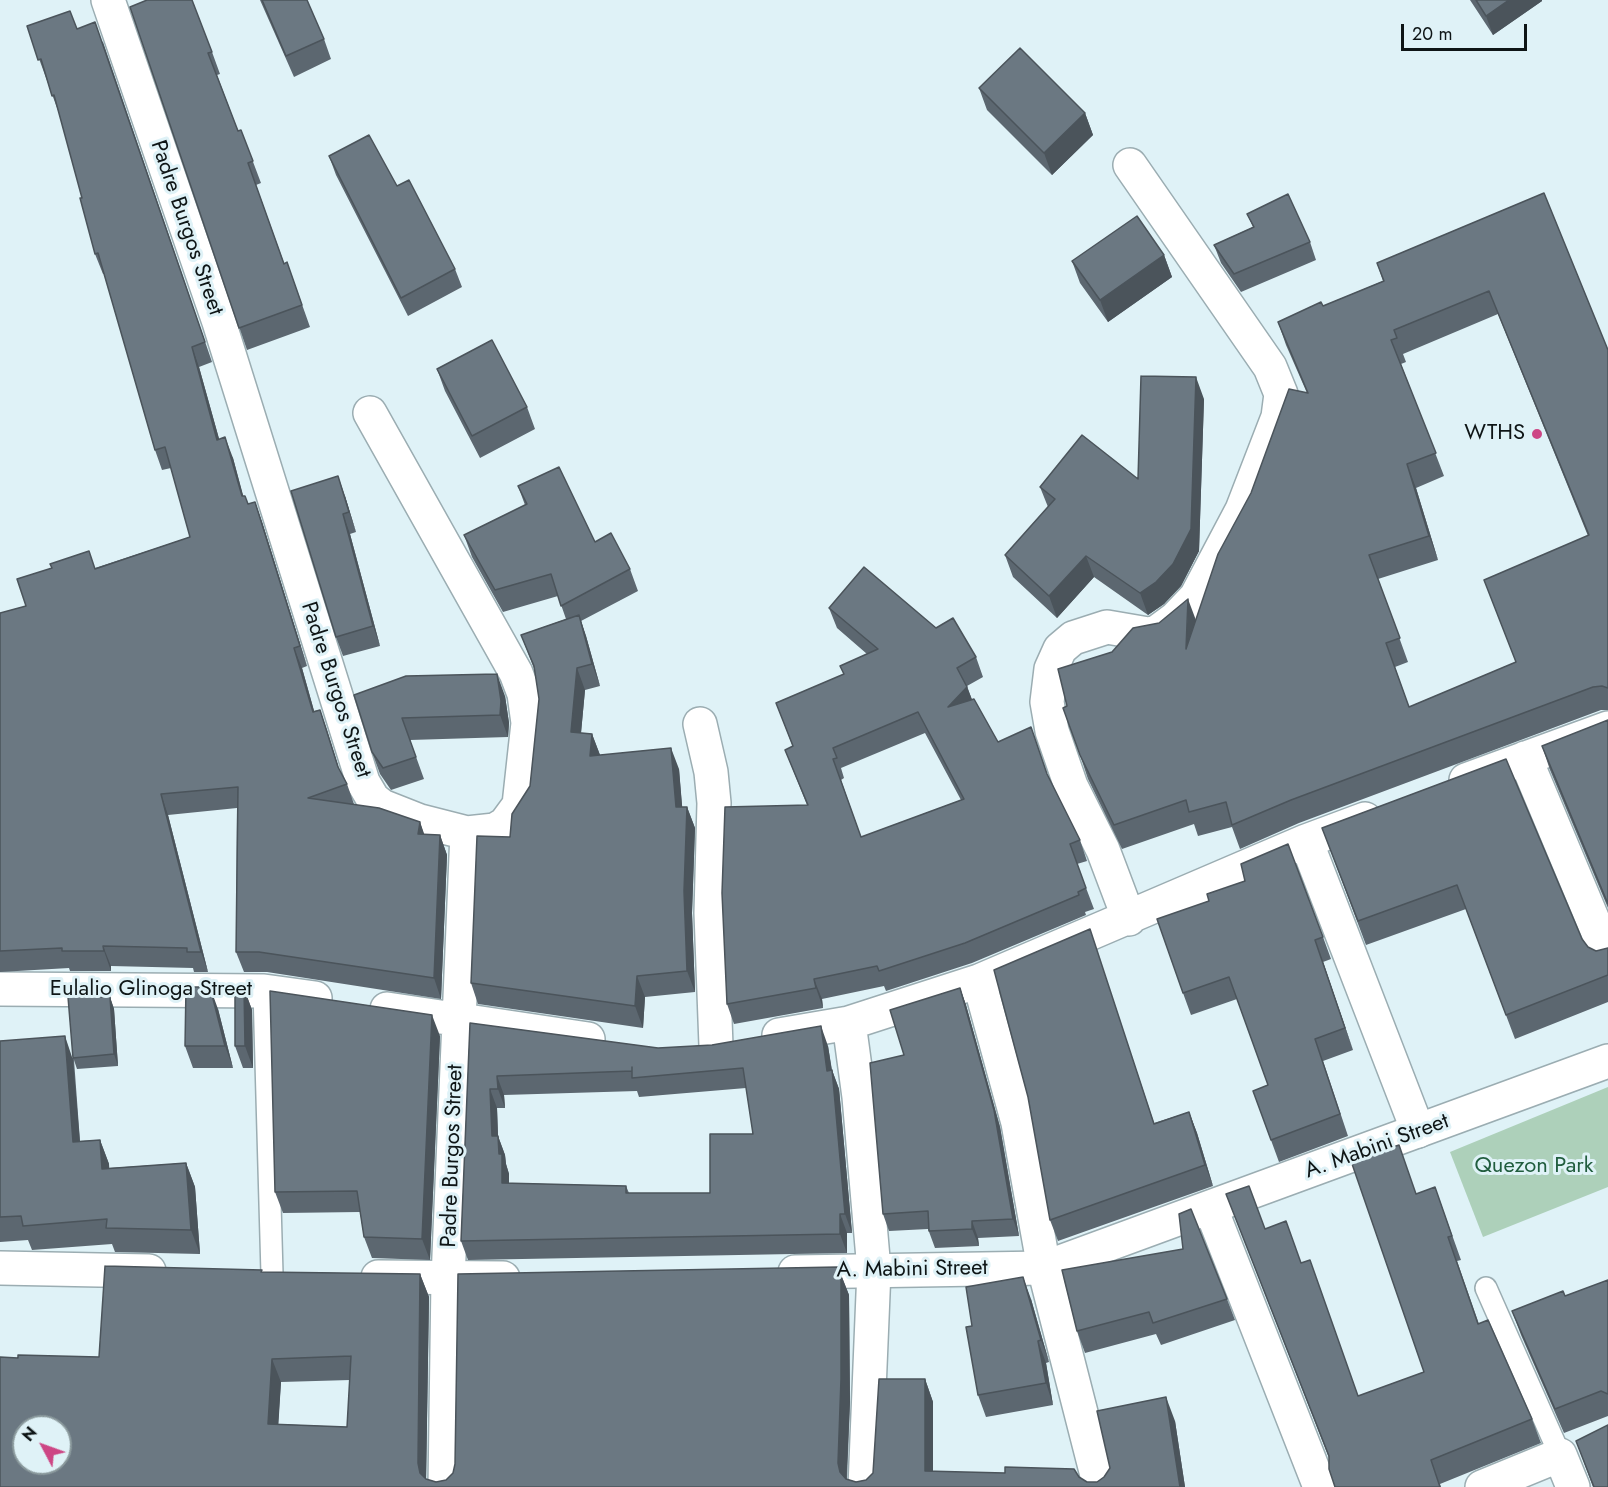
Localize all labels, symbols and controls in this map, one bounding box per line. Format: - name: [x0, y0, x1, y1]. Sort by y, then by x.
- scale bar: [1404, 12, 1530, 50]
- text: 20 m: [1412, 21, 1452, 47]
- street label: Padre Burgos Street: [144, 137, 228, 319]
- place label: WTHS: [1464, 421, 1525, 447]
- marker: WTHS: [1530, 427, 1544, 441]
- street label: Padre Burgos Street: [294, 599, 376, 781]
- street label: Eulalio Glinoga Street: [50, 977, 252, 1003]
- street label: Padre Burgos Street: [437, 1064, 469, 1248]
- street label: A. Mabini Street: [1301, 1109, 1453, 1185]
- park label: Quezon Park: [1474, 1154, 1594, 1180]
- street label: A. Mabini Street: [836, 1255, 988, 1285]
- north arrow: [12, 1415, 72, 1475]
- text: N: [17, 1422, 42, 1447]

